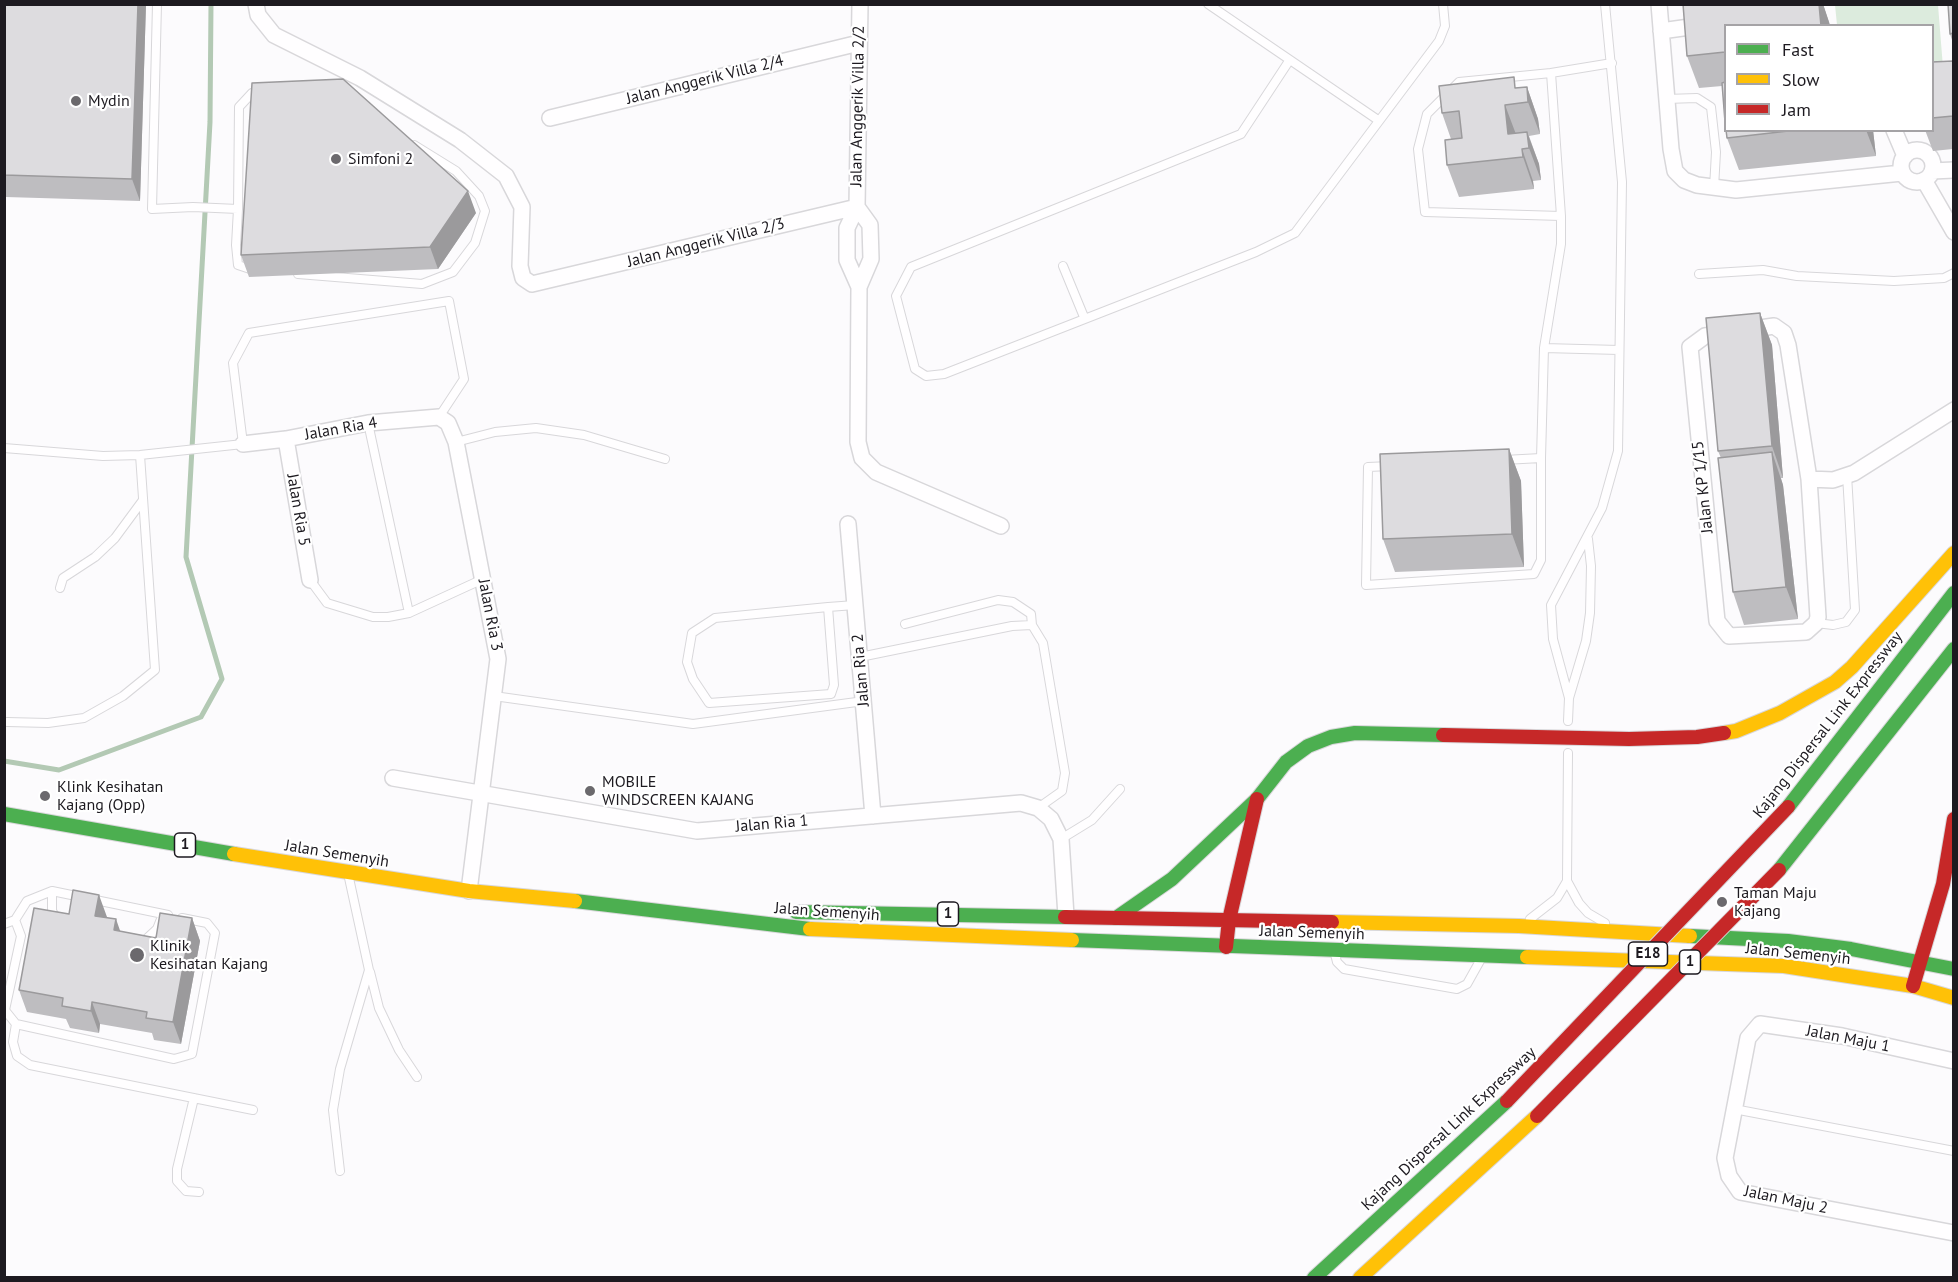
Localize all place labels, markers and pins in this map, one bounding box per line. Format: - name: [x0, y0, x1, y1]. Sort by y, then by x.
- place label: Mydin: [88, 91, 130, 111]
- marker: Mydin: [69, 94, 83, 108]
- place label: Simfoni 2: [348, 149, 413, 169]
- marker: Simfoni 2: [329, 152, 343, 166]
- place label: MOBILE WINDSCREEN KAJANG: [602, 772, 754, 810]
- place label: Klink Kesihatan Kajang (Opp): [57, 777, 163, 815]
- marker: MOBILE WINDSCREEN KAJANG: [583, 784, 597, 798]
- marker: Klink Kesihatan Kajang (Opp): [38, 789, 52, 803]
- place label: Taman Maju Kajang: [1734, 883, 1817, 921]
- marker: Taman Maju Kajang: [1715, 895, 1729, 909]
- place label: Klinik Kesihatan Kajang: [150, 936, 268, 974]
- marker: Klinik Kesihatan Kajang: [128, 946, 146, 964]

